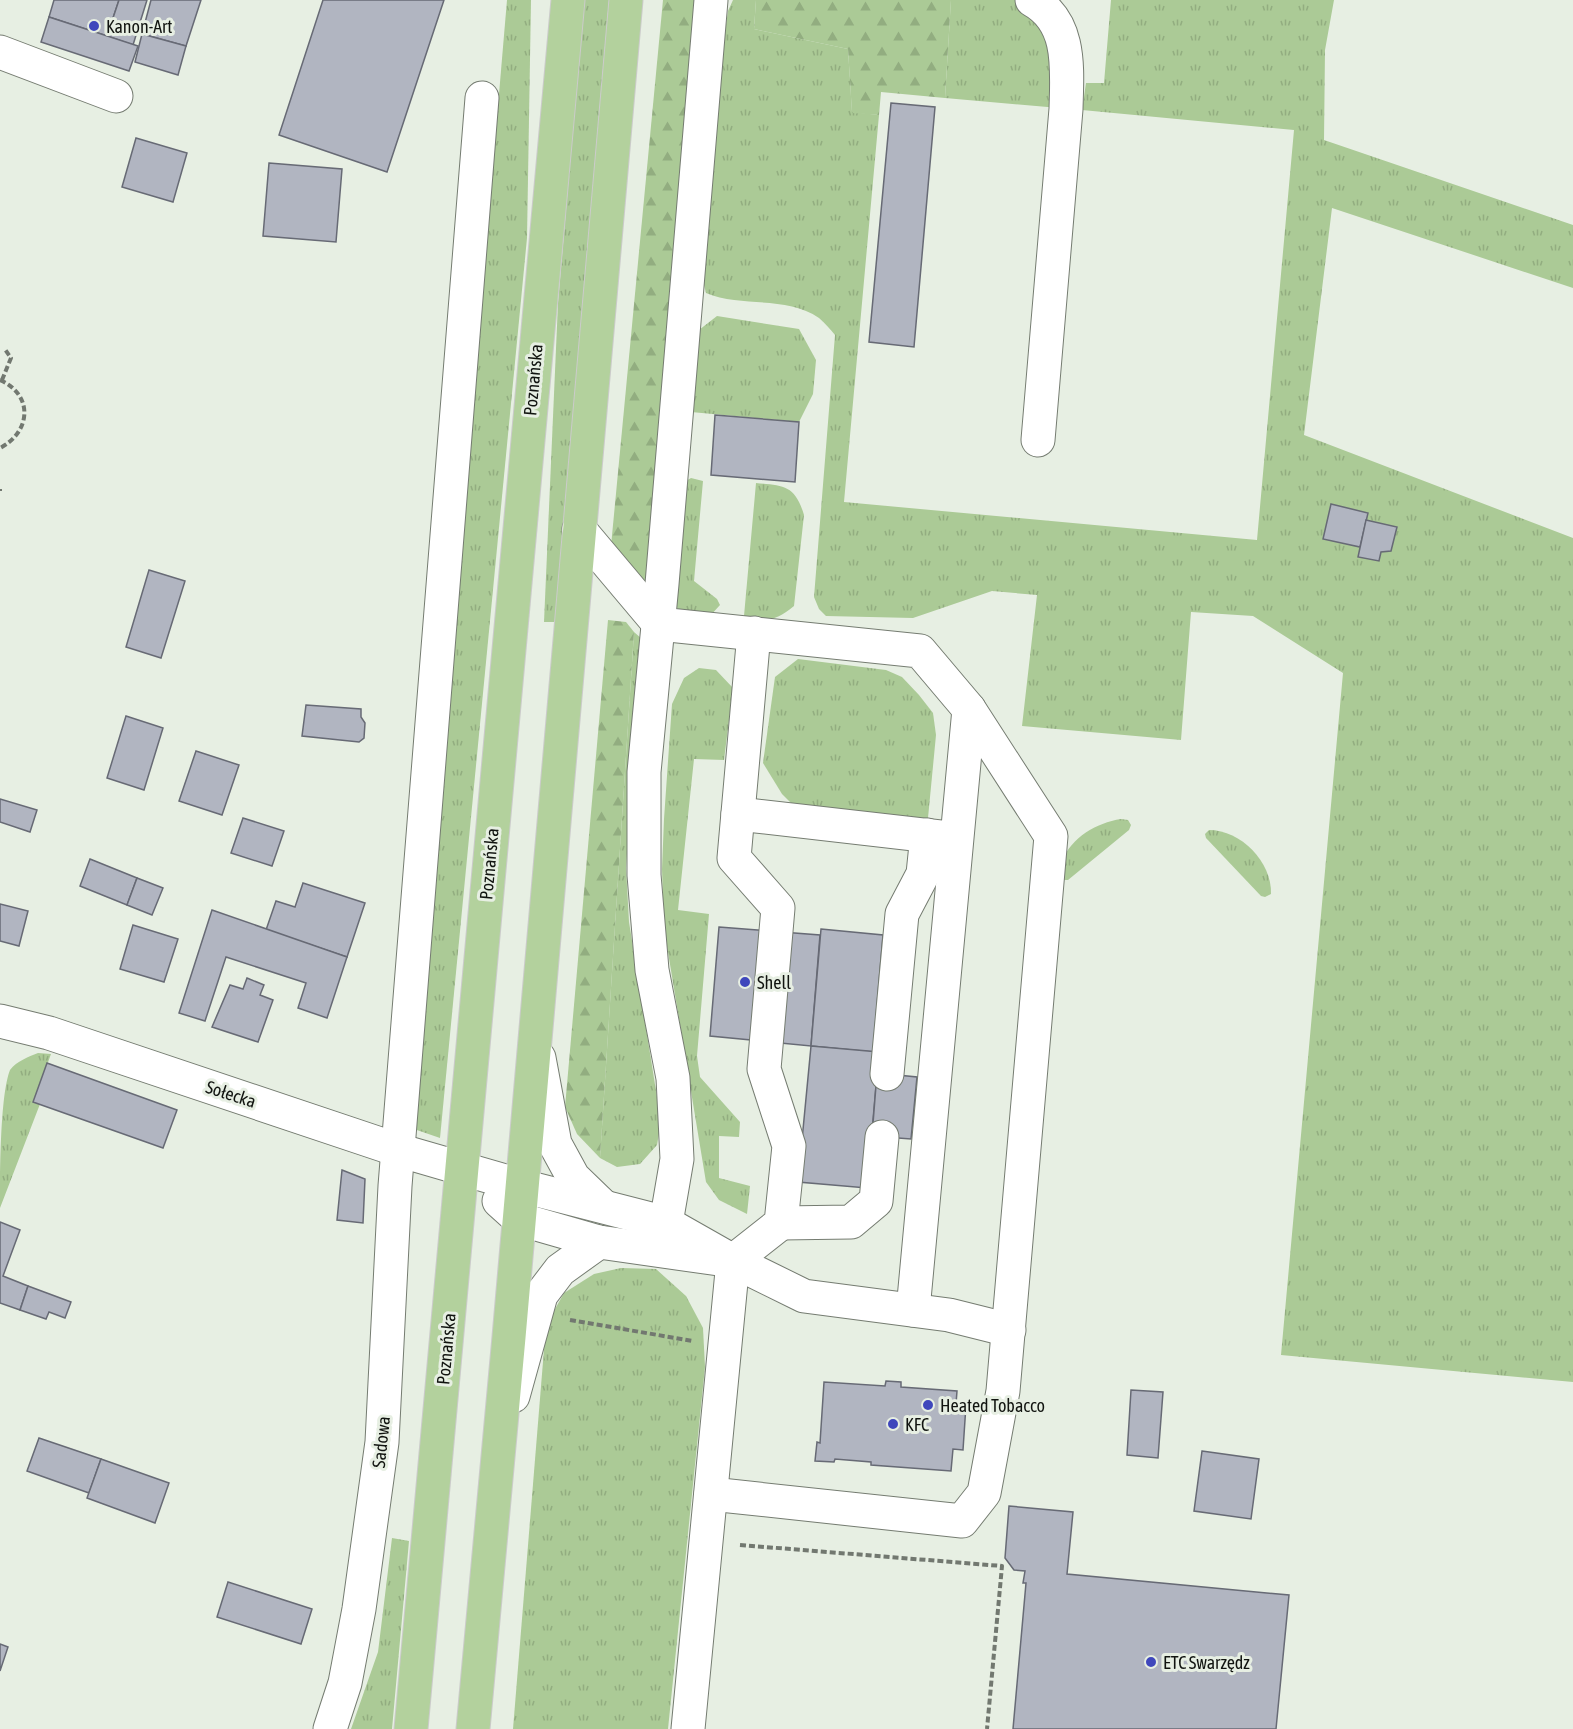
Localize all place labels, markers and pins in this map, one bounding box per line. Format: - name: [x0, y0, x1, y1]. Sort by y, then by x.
- place label: Kanon-Art: [106, 16, 172, 37]
- marker: Kanon-Art: [87, 19, 101, 33]
- place label: Shell: [757, 972, 791, 993]
- marker: Shell: [738, 975, 752, 989]
- place label: Heated Tobacco: [940, 1395, 1045, 1416]
- marker: Heated Tobacco: [921, 1398, 935, 1412]
- place label: KFC: [905, 1414, 929, 1435]
- marker: KFC: [886, 1417, 900, 1431]
- place label: ETC Swarzędz: [1163, 1652, 1250, 1673]
- marker: ETC Swarzędz: [1144, 1655, 1158, 1669]

